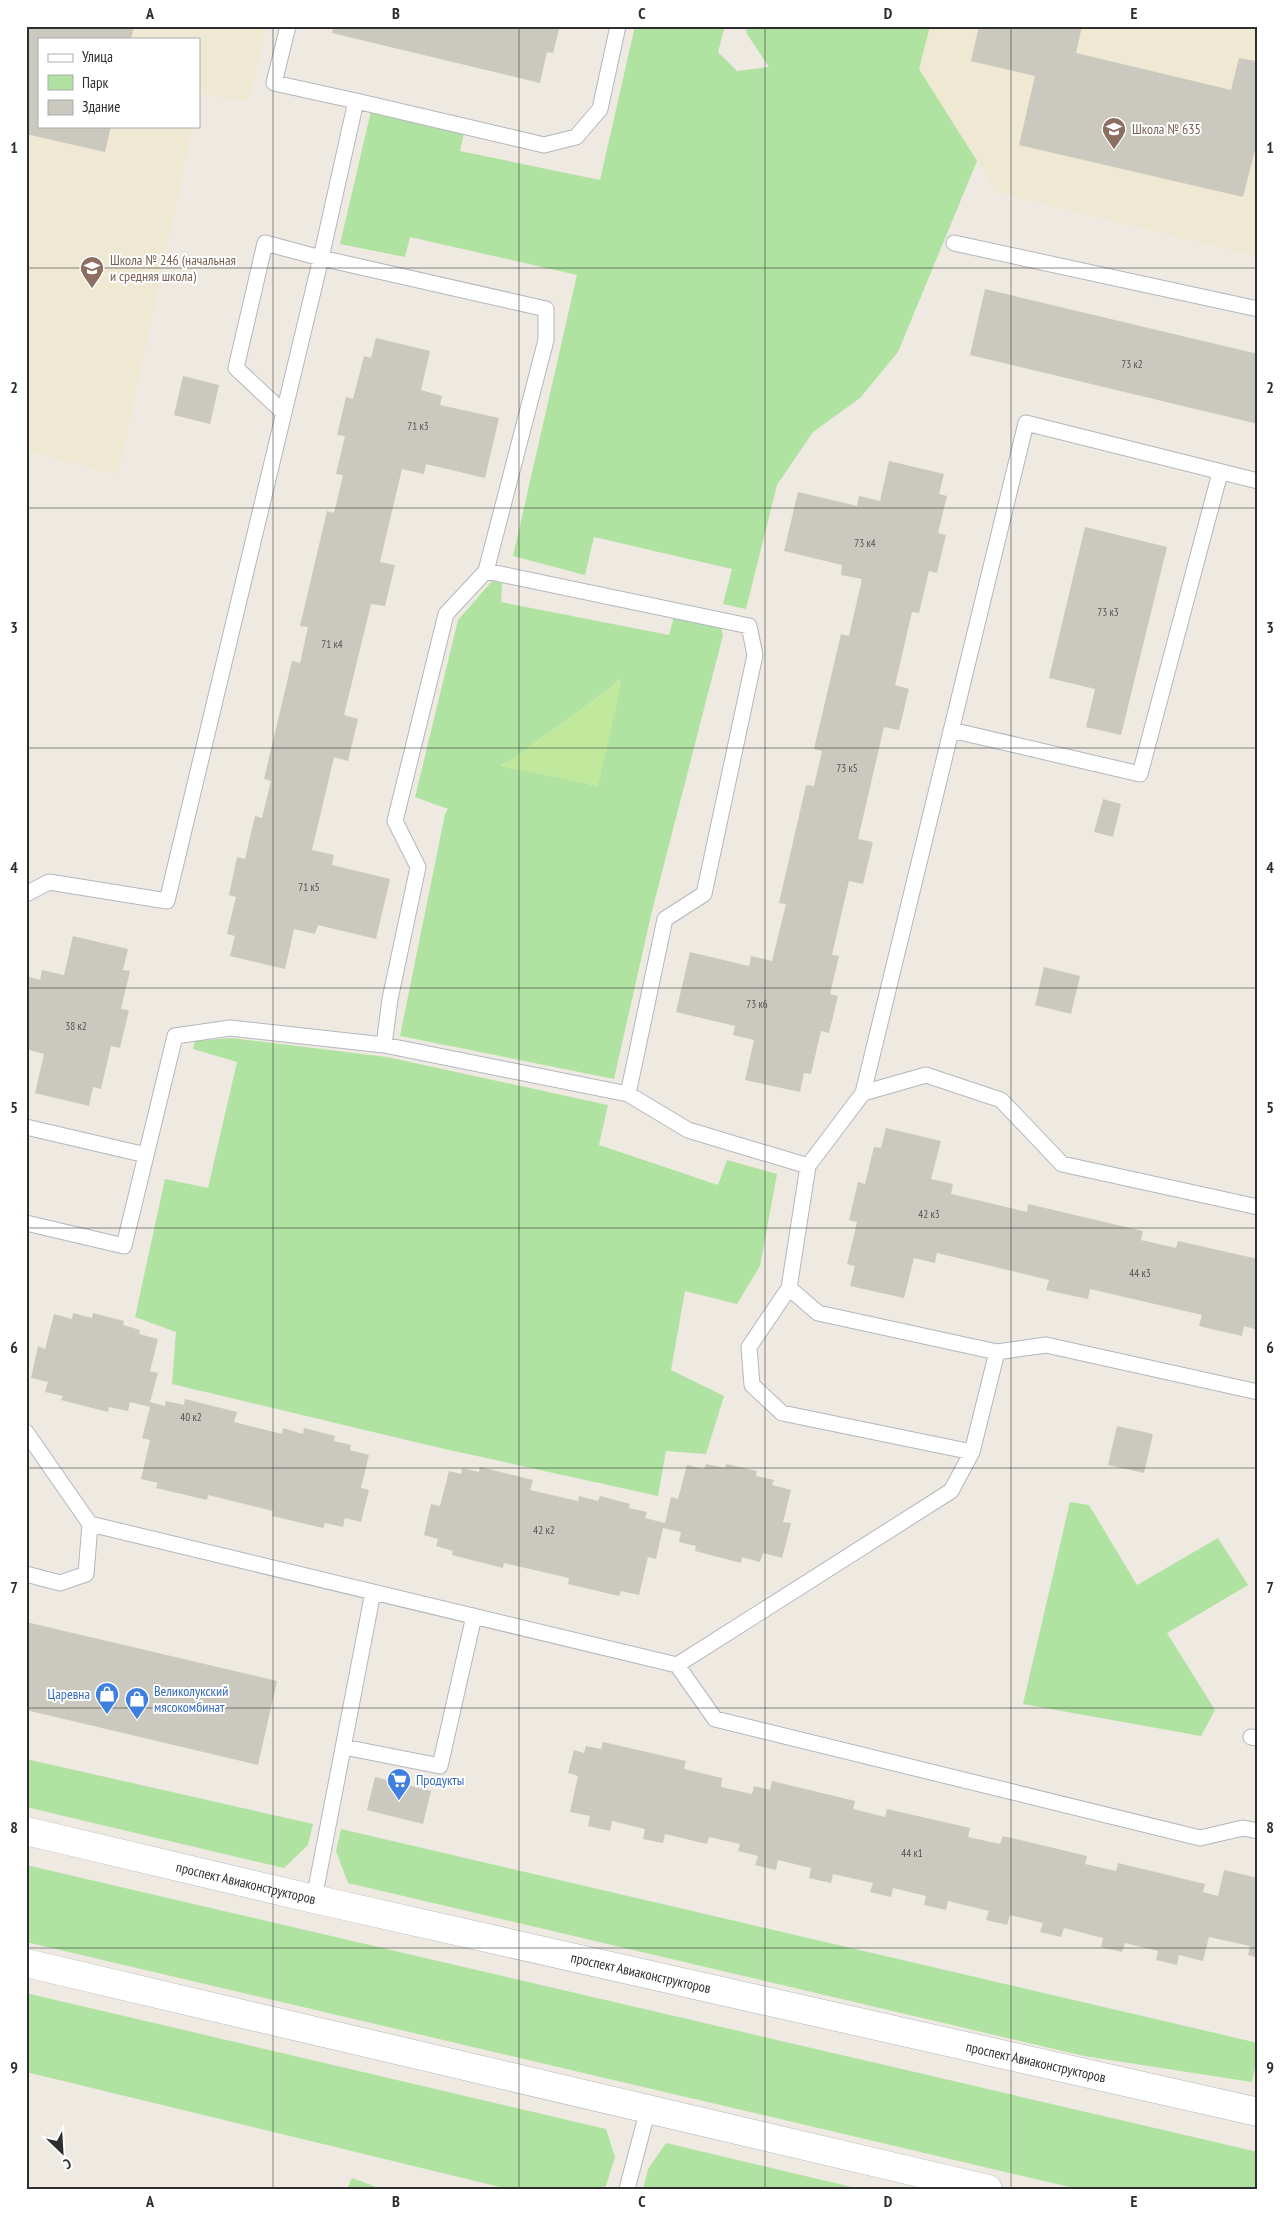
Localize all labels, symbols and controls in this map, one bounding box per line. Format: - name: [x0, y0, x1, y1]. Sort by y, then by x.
- text: A: [145, 3, 155, 23]
- text: B: [392, 3, 400, 23]
- text: C: [638, 3, 646, 23]
- text: D: [884, 3, 893, 23]
- text: E: [1131, 3, 1138, 23]
- legend: [38, 38, 200, 128]
- text: Улица: [82, 47, 113, 66]
- text: Парк: [82, 73, 108, 92]
- text: Здание: [82, 97, 120, 116]
- school or university icon: Школа № 635: [1101, 116, 1127, 150]
- place label: Школа № 635: [1132, 120, 1201, 138]
- text: 1: [10, 137, 18, 157]
- text: 1: [1266, 137, 1274, 157]
- place label: Школа № 246 (начальная и средняя школа): [110, 251, 236, 285]
- school or university icon: Школа № 246 (начальная и средняя школа): [79, 255, 105, 289]
- house number: 73 к2: [1121, 357, 1143, 371]
- text: 2: [10, 377, 18, 397]
- text: 2: [1266, 377, 1274, 397]
- house number: 71 к3: [407, 419, 429, 433]
- house number: 73 к4: [854, 536, 876, 550]
- house number: 73 к3: [1097, 605, 1119, 619]
- text: 3: [10, 617, 18, 637]
- text: 3: [1266, 617, 1274, 637]
- house number: 71 к4: [321, 637, 343, 651]
- house number: 73 к5: [836, 761, 858, 775]
- text: 4: [10, 857, 18, 877]
- text: 4: [1266, 857, 1274, 877]
- house number: 71 к5: [298, 880, 320, 894]
- house number: 73 к6: [746, 997, 768, 1011]
- house number: 38 к2: [65, 1019, 87, 1033]
- text: 5: [10, 1097, 18, 1117]
- text: 5: [1266, 1097, 1274, 1117]
- house number: 42 к3: [918, 1207, 940, 1221]
- house number: 44 к3: [1129, 1266, 1151, 1280]
- text: 6: [10, 1337, 18, 1357]
- text: 6: [1266, 1337, 1274, 1357]
- house number: 40 к2: [180, 1410, 202, 1424]
- house number: 42 к2: [533, 1523, 555, 1537]
- text: 7: [10, 1577, 18, 1597]
- text: 7: [1266, 1577, 1274, 1597]
- shop icon: Царевна: [94, 1681, 120, 1715]
- place label: Великолукский мясокомбинат: [154, 1682, 228, 1716]
- place label: Царевна: [47, 1685, 90, 1703]
- shop icon: Великолукский мясокомбинат: [124, 1686, 150, 1720]
- supermarket icon: Продукты: [386, 1767, 412, 1801]
- place label: Продукты: [416, 1771, 464, 1789]
- text: 8: [10, 1817, 18, 1837]
- text: 8: [1266, 1817, 1274, 1837]
- house number: 44 к1: [901, 1846, 923, 1860]
- street label: проспект Авиаконструкторов: [174, 1858, 318, 1908]
- street label: проспект Авиаконструкторов: [569, 1948, 713, 1997]
- street label: проспект Авиаконструкторов: [964, 2037, 1108, 2086]
- text: 9: [10, 2057, 18, 2077]
- text: 9: [1266, 2057, 1274, 2077]
- north arrow: [38, 2128, 88, 2178]
- text: С: [60, 2154, 74, 2174]
- text: A: [145, 2191, 155, 2211]
- text: B: [392, 2191, 400, 2211]
- text: C: [638, 2191, 646, 2211]
- text: D: [884, 2191, 893, 2211]
- text: E: [1131, 2191, 1138, 2211]

